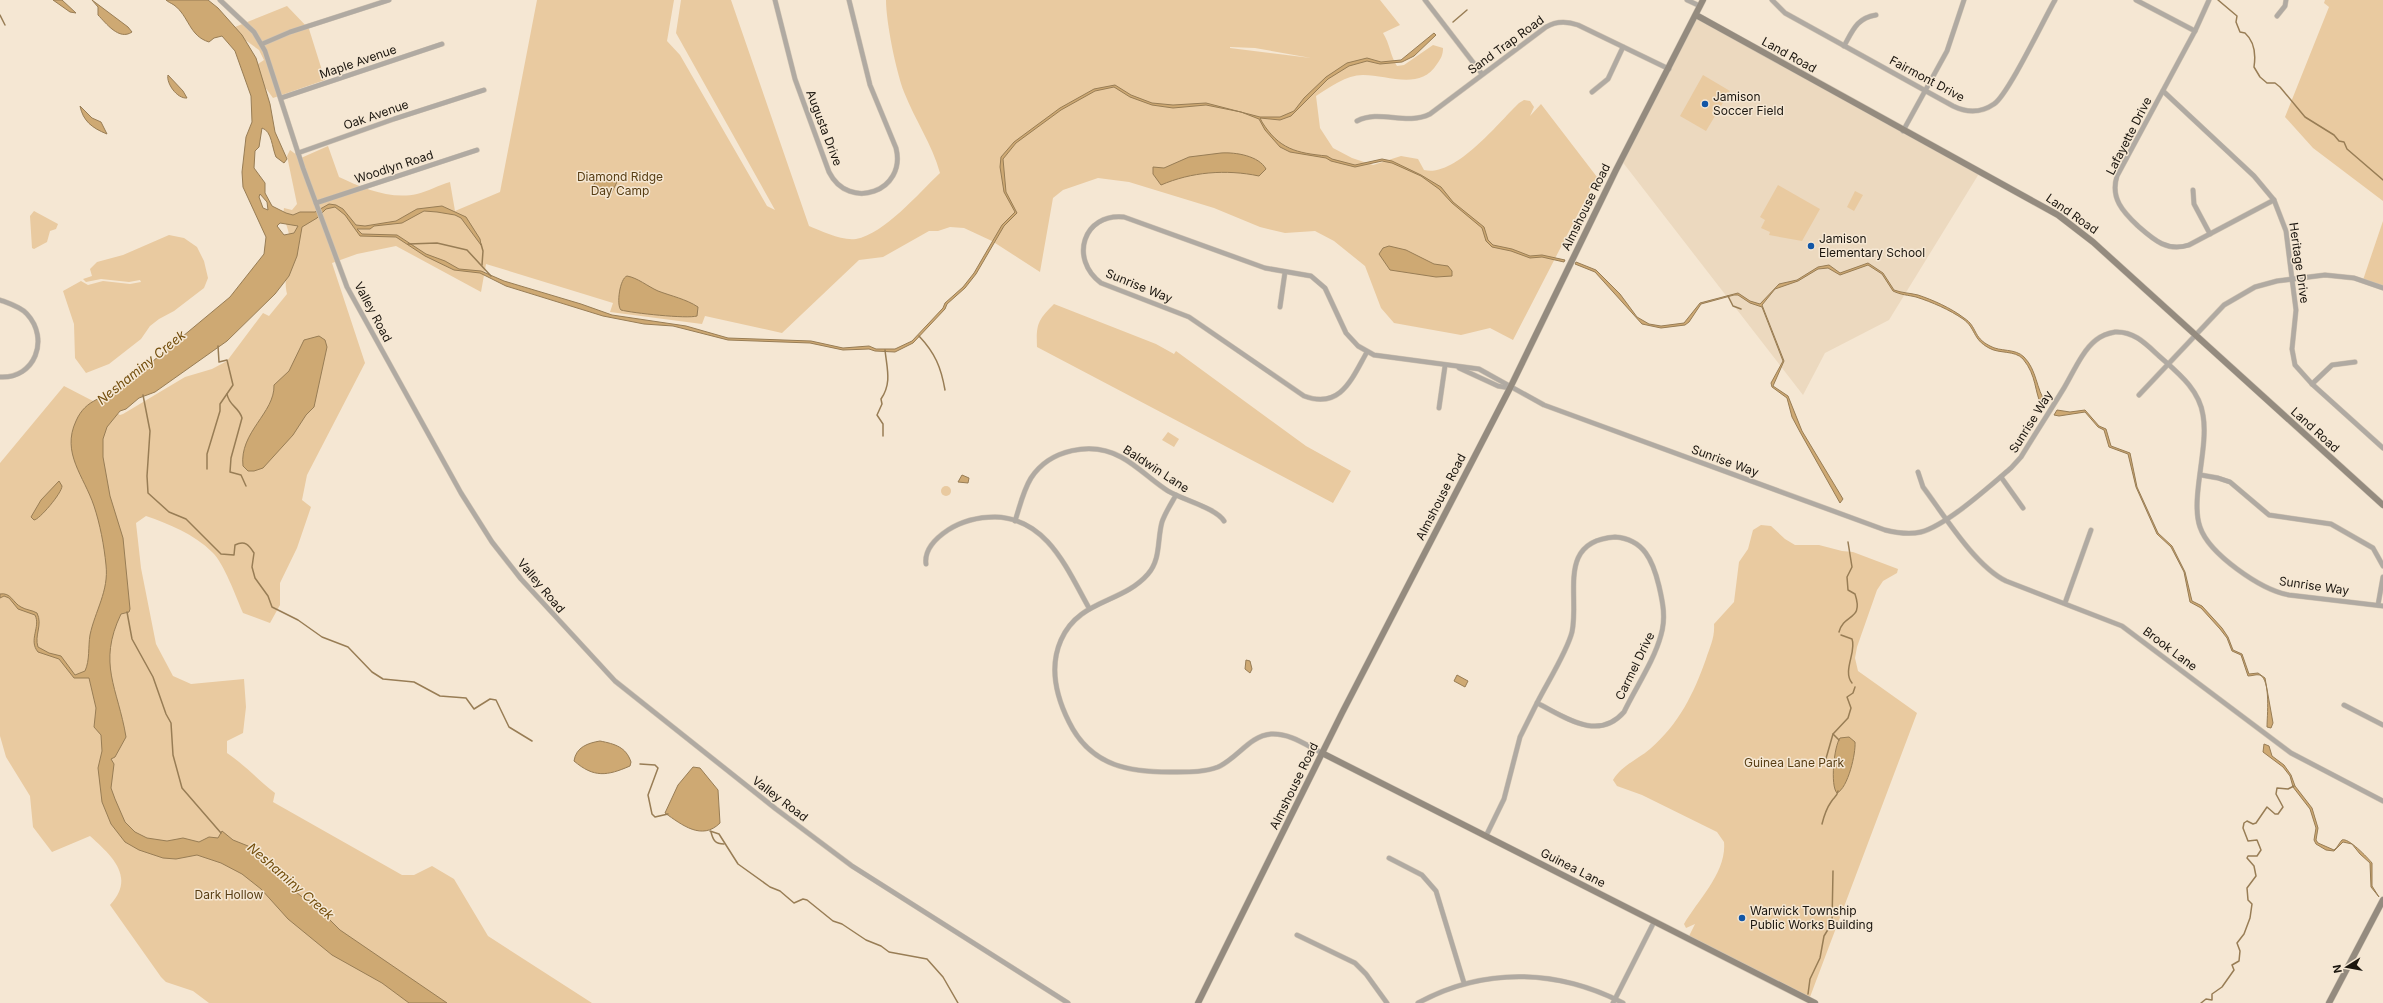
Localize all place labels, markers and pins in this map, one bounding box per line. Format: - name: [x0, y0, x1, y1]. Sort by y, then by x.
- place label: Jamison Soccer Field: [1713, 89, 1784, 118]
- marker: Jamison Soccer Field: [1700, 99, 1710, 109]
- place label: Jamison Elementary School: [1819, 231, 1925, 260]
- marker: Jamison Elementary School: [1806, 241, 1816, 251]
- place label: Warwick Township Public Works Building: [1750, 903, 1873, 932]
- marker: Warwick Township Public Works Building: [1737, 913, 1747, 923]

